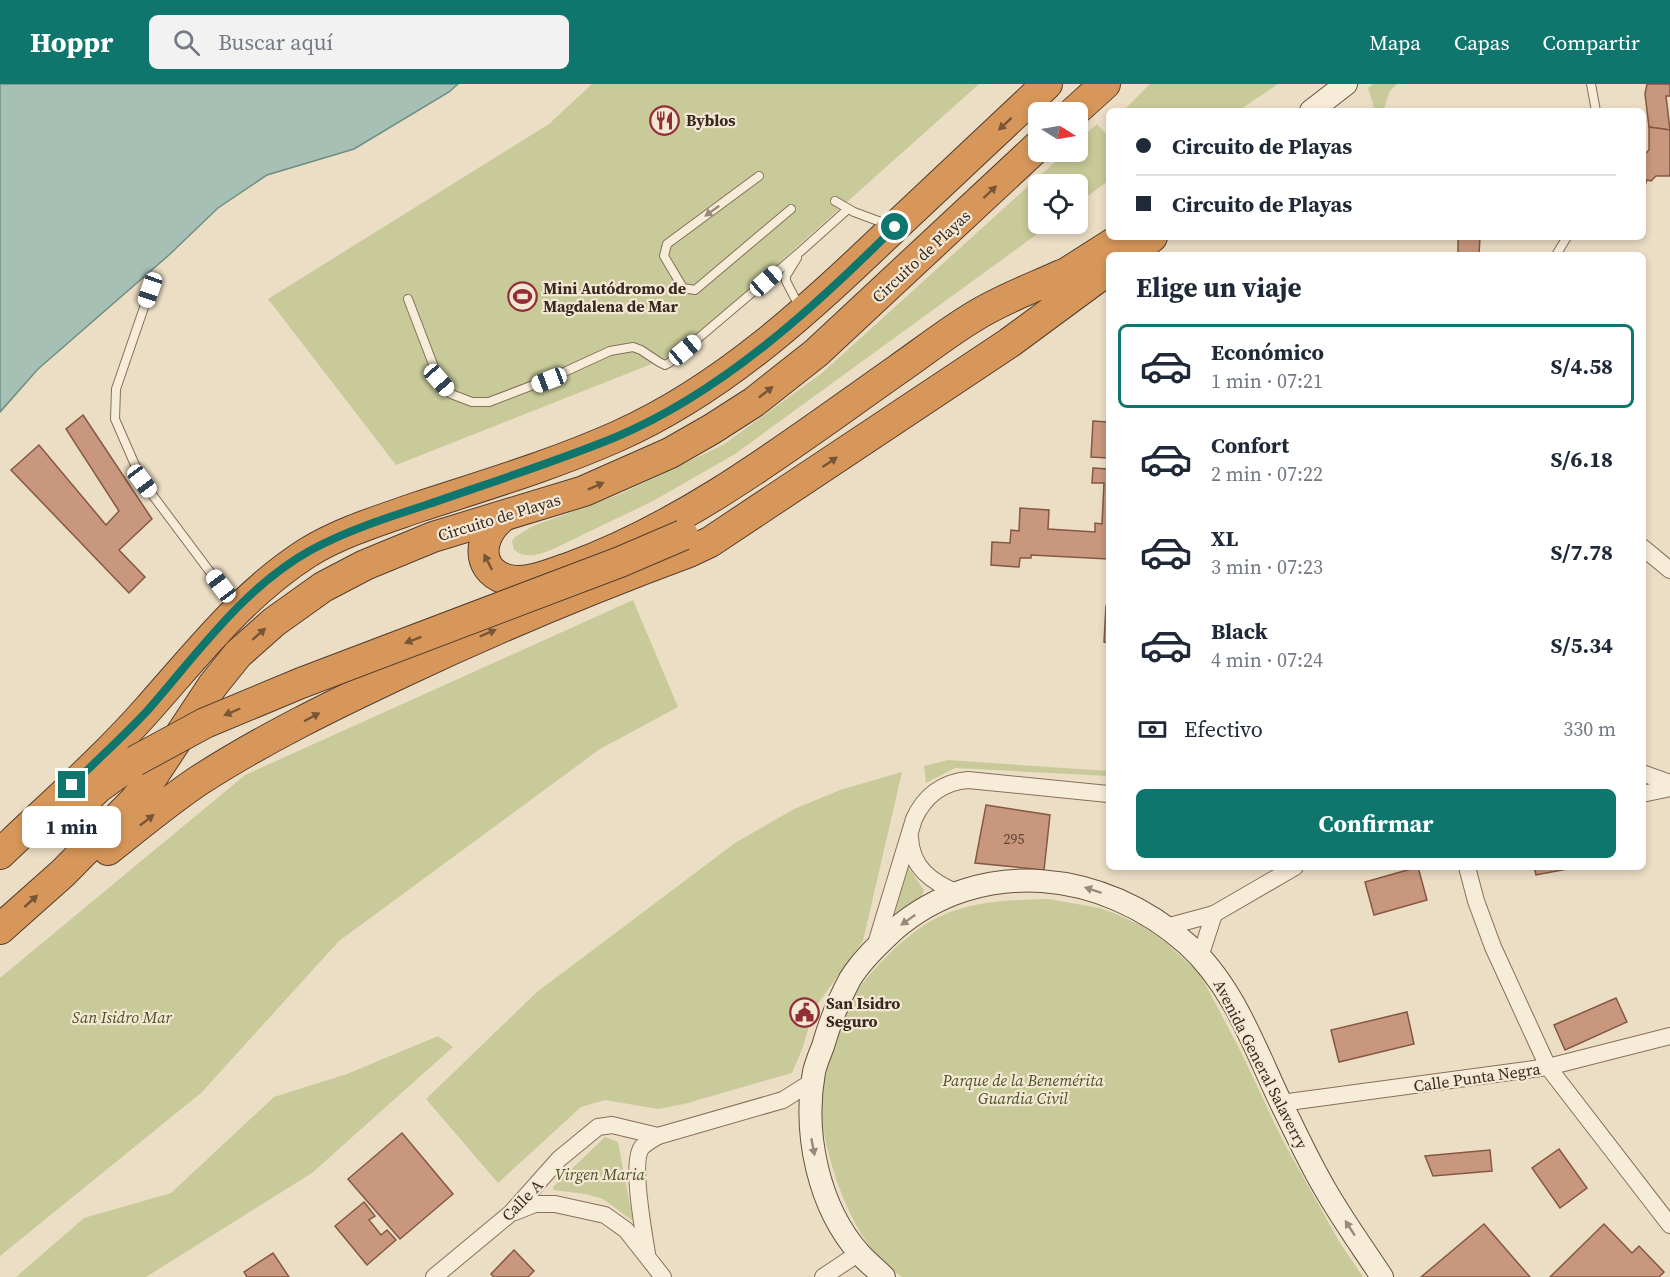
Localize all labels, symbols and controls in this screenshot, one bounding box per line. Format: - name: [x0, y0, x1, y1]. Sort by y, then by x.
- search box: [149, 15, 569, 69]
- text: Hoppr: [30, 23, 113, 61]
- icon: search: [170, 26, 203, 59]
- text: Buscar aquí: [218, 27, 333, 57]
- text: Mapa: [1369, 28, 1421, 57]
- text: Capas: [1454, 28, 1510, 57]
- text: Compartir: [1543, 28, 1640, 57]
- north arrow: [1028, 102, 1088, 162]
- map controls: [1028, 102, 1088, 234]
- restaurant icon: Byblos: [649, 104, 681, 136]
- place label: Byblos: [686, 109, 736, 131]
- one-way arrow: [997, 117, 1012, 131]
- text: Circuito de Playas: [1172, 131, 1352, 161]
- button: locate: [1028, 174, 1088, 234]
- one-way arrow: [982, 185, 997, 199]
- text: Circuito de Playas: [1172, 189, 1352, 219]
- one-way arrow: [704, 205, 720, 217]
- street label: Circuito de Playas: [867, 205, 975, 307]
- route start: [881, 213, 908, 240]
- car: [747, 262, 785, 300]
- text: Elige un viaje: [1136, 269, 1302, 306]
- car: [136, 270, 164, 310]
- place label: Mini Autódromo de Magdalena de Mar: [543, 277, 686, 317]
- sports icon: Mini Autódromo de Magdalena de Mar: [506, 281, 538, 313]
- car: [665, 332, 705, 368]
- text: Económico: [1211, 337, 1324, 367]
- icon: car: [1139, 339, 1193, 393]
- text: S/4.58: [1550, 351, 1613, 381]
- car: [420, 361, 458, 399]
- car: [529, 365, 569, 395]
- text: 1 min · 07:21: [1211, 367, 1323, 395]
- one-way arrow: [759, 386, 774, 398]
- text: Confort: [1211, 430, 1289, 460]
- icon: car: [1139, 432, 1193, 486]
- text: S/6.18: [1550, 444, 1613, 474]
- one-way arrow: [821, 456, 837, 468]
- text: 2 min · 07:22: [1211, 460, 1323, 488]
- car: [124, 461, 160, 501]
- one-way arrow: [588, 481, 606, 491]
- street label: Circuito de Playas: [435, 488, 563, 546]
- text: XL: [1211, 523, 1238, 553]
- icon: car: [1139, 525, 1193, 579]
- text: S/7.78: [1550, 537, 1613, 567]
- one-way arrow: [483, 553, 493, 571]
- text: 3 min · 07:23: [1211, 553, 1323, 581]
- car: [203, 566, 239, 606]
- text: Black: [1211, 616, 1268, 646]
- icon: car: [1139, 618, 1193, 672]
- one-way arrow: [251, 628, 267, 641]
- one-way arrow: [479, 628, 497, 638]
- text: S/5.34: [1550, 630, 1613, 660]
- one-way arrow: [404, 636, 422, 645]
- text: 4 min · 07:24: [1211, 646, 1323, 674]
- one-way arrow: [223, 708, 241, 717]
- one-way arrow: [303, 712, 320, 722]
- icon: cash: [1136, 713, 1169, 746]
- text: Efectivo: [1184, 714, 1263, 744]
- text: 330 m: [1563, 715, 1616, 743]
- route end: [58, 771, 85, 798]
- button: Confirmar: [1136, 789, 1616, 858]
- callout: 1 min: [22, 806, 122, 848]
- text: 1 min: [46, 813, 97, 841]
- one-way arrow: [139, 814, 154, 826]
- house number: 295: [1004, 829, 1025, 849]
- one-way arrow: [1084, 885, 1102, 895]
- one-way arrow: [23, 895, 38, 908]
- one-way arrow: [900, 914, 916, 926]
- street label: Avenida General Salaverry: [1209, 975, 1314, 1153]
- place label: San Isidro Seguro: [826, 992, 900, 1032]
- public building icon: San Isidro Seguro: [789, 996, 821, 1028]
- park label: San Isidro Mar: [72, 1006, 173, 1028]
- street label: Calle Punta Negra: [1412, 1057, 1543, 1097]
- park label: Parque de la Benemérita Guardia Civil: [941, 1069, 1104, 1109]
- one-way arrow: [809, 1138, 818, 1157]
- park label: Virgen Maria: [555, 1163, 646, 1185]
- street label: Calle A: [497, 1174, 548, 1226]
- one-way arrow: [1345, 1220, 1356, 1236]

